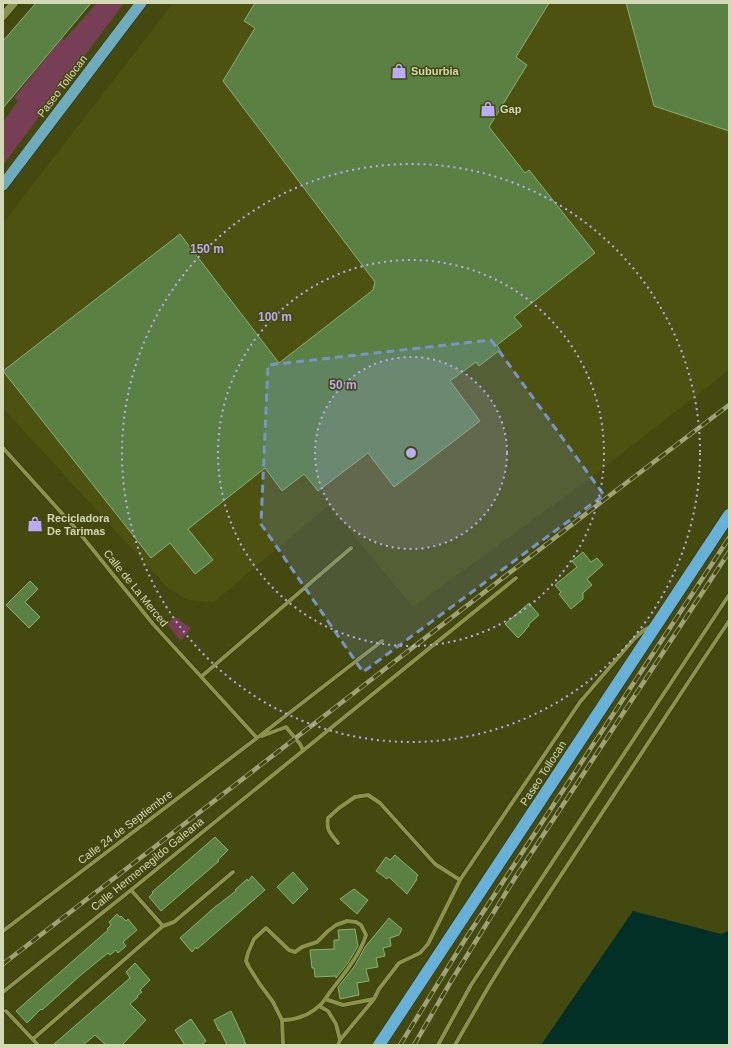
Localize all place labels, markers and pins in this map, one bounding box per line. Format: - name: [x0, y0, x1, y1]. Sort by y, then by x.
- shop icon: Suburbia: [390, 62, 408, 80]
- place label: Suburbia: [411, 65, 460, 77]
- shop icon: Gap: [479, 100, 497, 118]
- place label: Gap: [500, 103, 522, 115]
- centre of rings: [404, 446, 418, 460]
- place label: Recicladora De Tarimas: [47, 512, 110, 537]
- shop icon: Recicladora De Tarimas: [26, 515, 44, 533]

